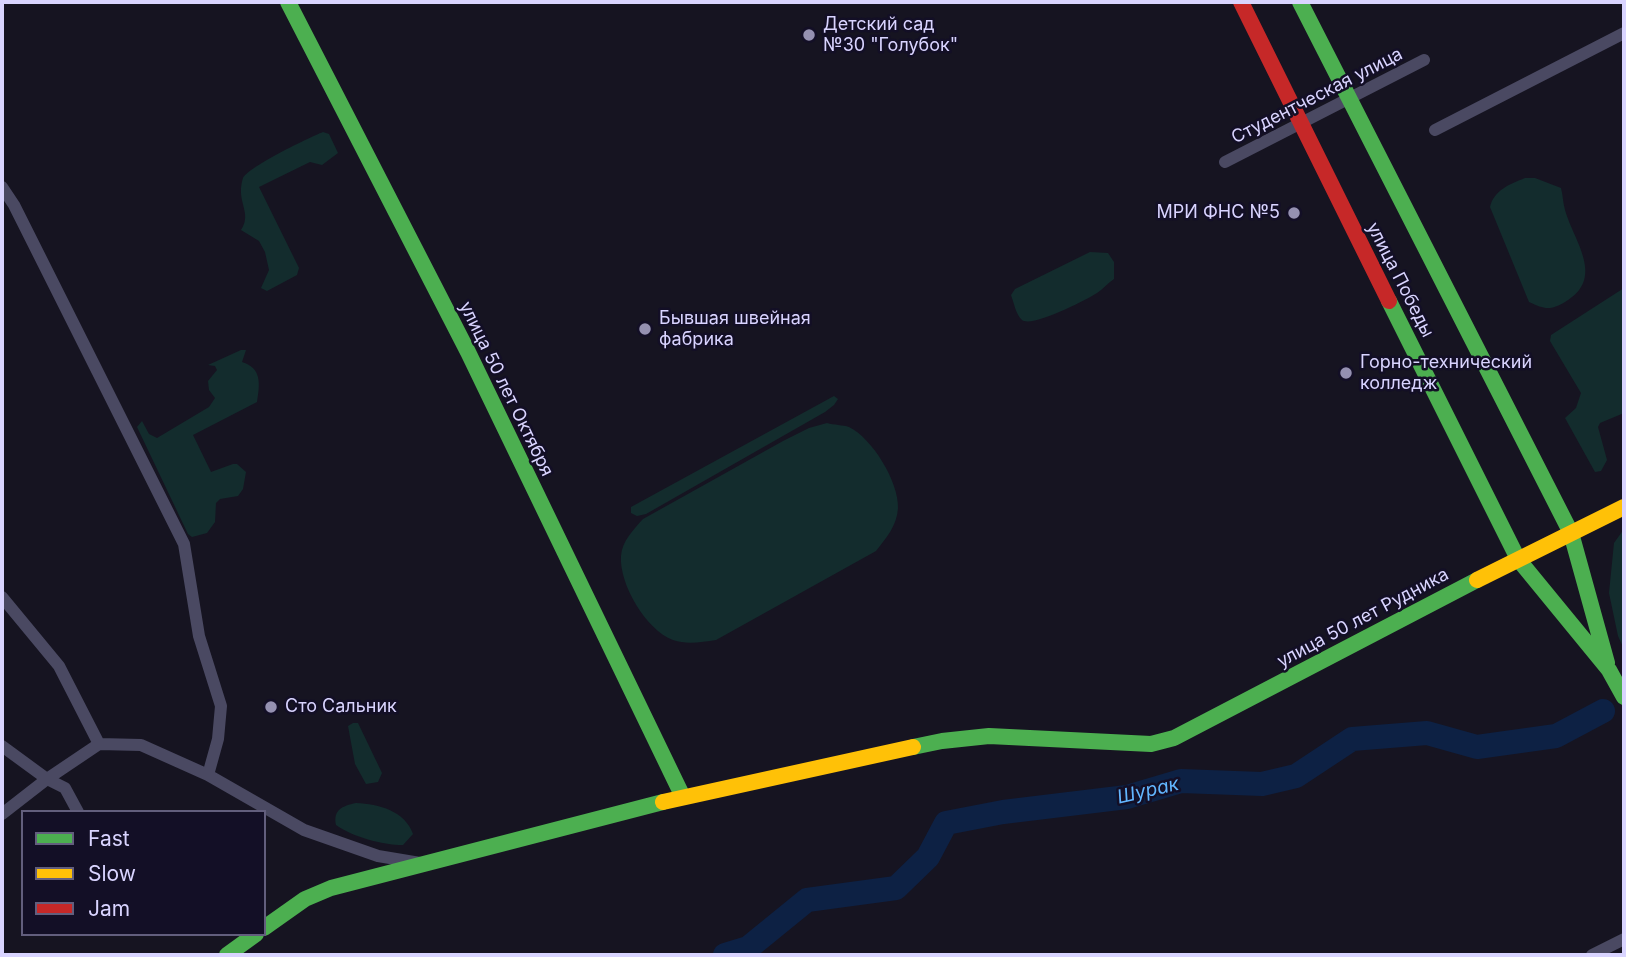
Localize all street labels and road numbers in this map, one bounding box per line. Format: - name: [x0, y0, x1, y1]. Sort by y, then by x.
- street label: Студентческая улица: [1228, 43, 1406, 149]
- street label: улица Победы: [1362, 219, 1438, 341]
- street label: улица 50 лет Октября: [454, 298, 558, 480]
- street label: улица 50 лет Рудника: [1274, 564, 1452, 672]

